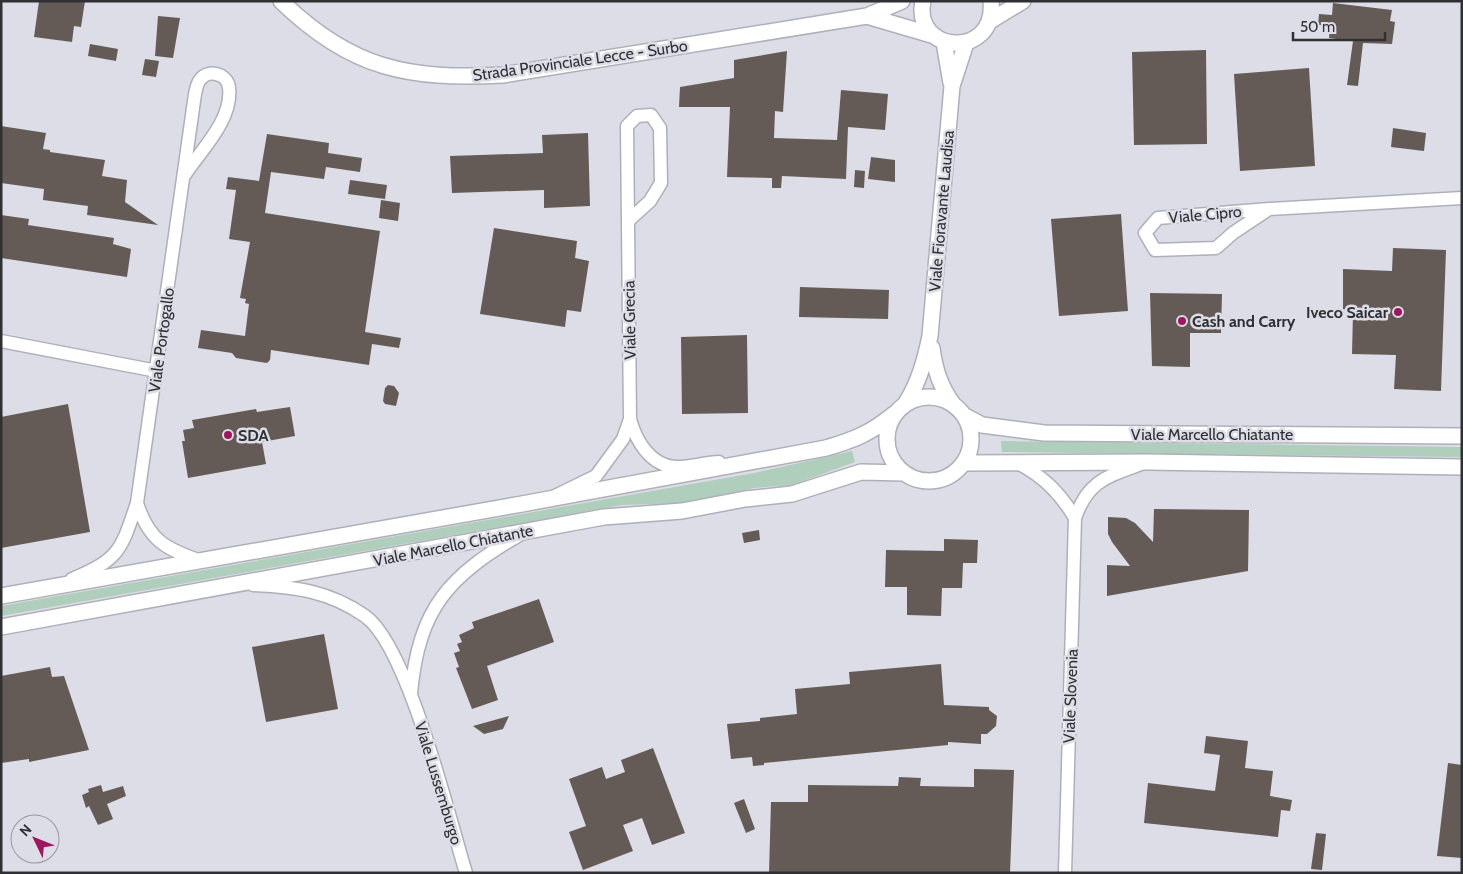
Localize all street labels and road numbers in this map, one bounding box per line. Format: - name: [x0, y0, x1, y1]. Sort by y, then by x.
- street label: Strada Provinciale Lecce - Surbo: [471, 36, 689, 85]
- street label: Viale Fioravante Laudisa: [925, 129, 958, 292]
- street label: Viale Cipro: [1168, 202, 1243, 227]
- street label: Viale Grecia: [619, 280, 640, 360]
- street label: Viale Portogallo: [145, 286, 178, 394]
- street label: Viale Marcello Chiatante: [1131, 425, 1293, 444]
- street label: Viale Marcello Chiatante: [372, 521, 535, 570]
- street label: Viale Slovenia: [1059, 648, 1082, 744]
- street label: Viale Lussemburgo: [411, 719, 466, 847]

